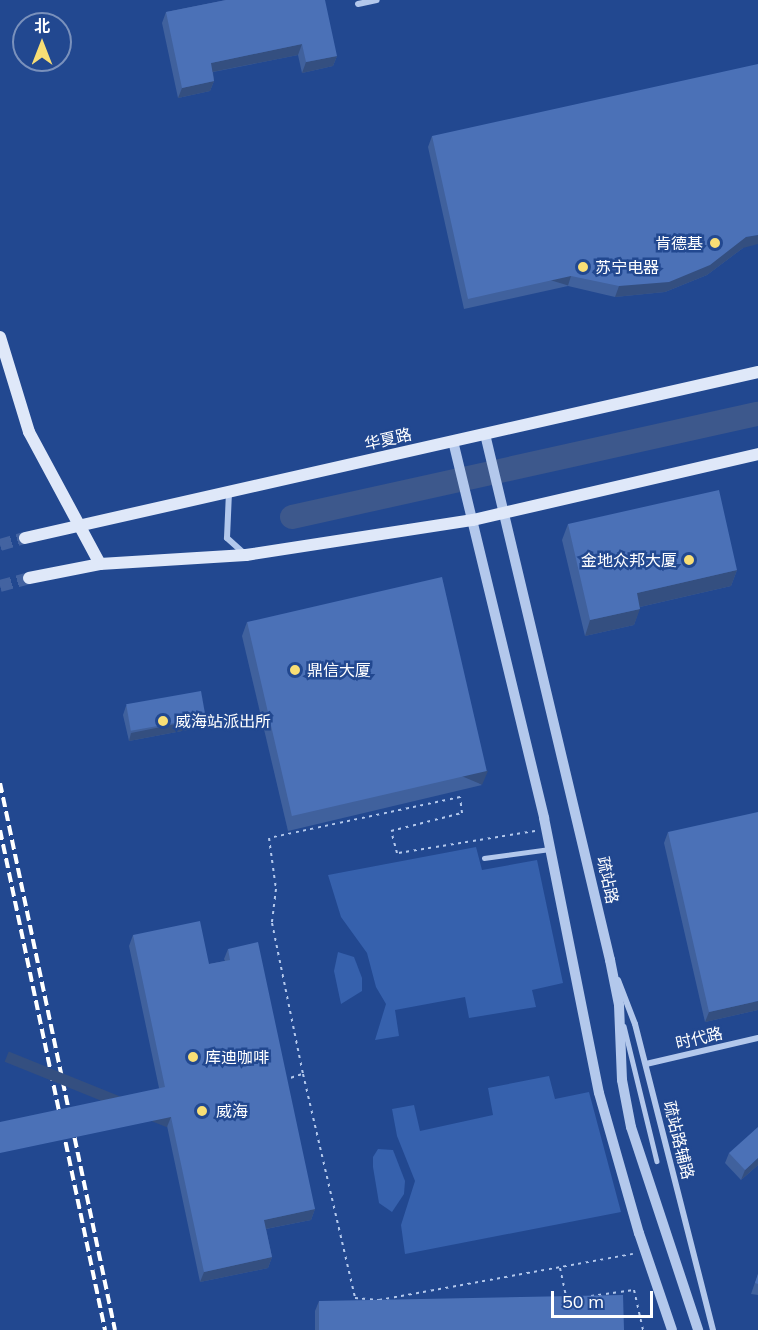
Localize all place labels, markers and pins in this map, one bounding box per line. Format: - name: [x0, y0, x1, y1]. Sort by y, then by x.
- place label: 肯德基: [655, 233, 703, 253]
- marker: 肯德基: [708, 236, 722, 250]
- place label: 苏宁电器: [595, 257, 659, 277]
- marker: 苏宁电器: [576, 260, 590, 274]
- place label: 金地众邦大厦: [581, 550, 677, 570]
- marker: 金地众邦大厦: [682, 553, 696, 567]
- place label: 鼎信大厦: [307, 660, 371, 680]
- marker: 鼎信大厦: [288, 663, 302, 677]
- place label: 威海站派出所: [175, 711, 271, 731]
- marker: 威海站派出所: [156, 714, 170, 728]
- place label: 库迪咖啡: [205, 1047, 269, 1067]
- marker: 库迪咖啡: [186, 1050, 200, 1064]
- place label: 威海: [216, 1101, 248, 1121]
- marker: 威海: [193, 1102, 211, 1120]

